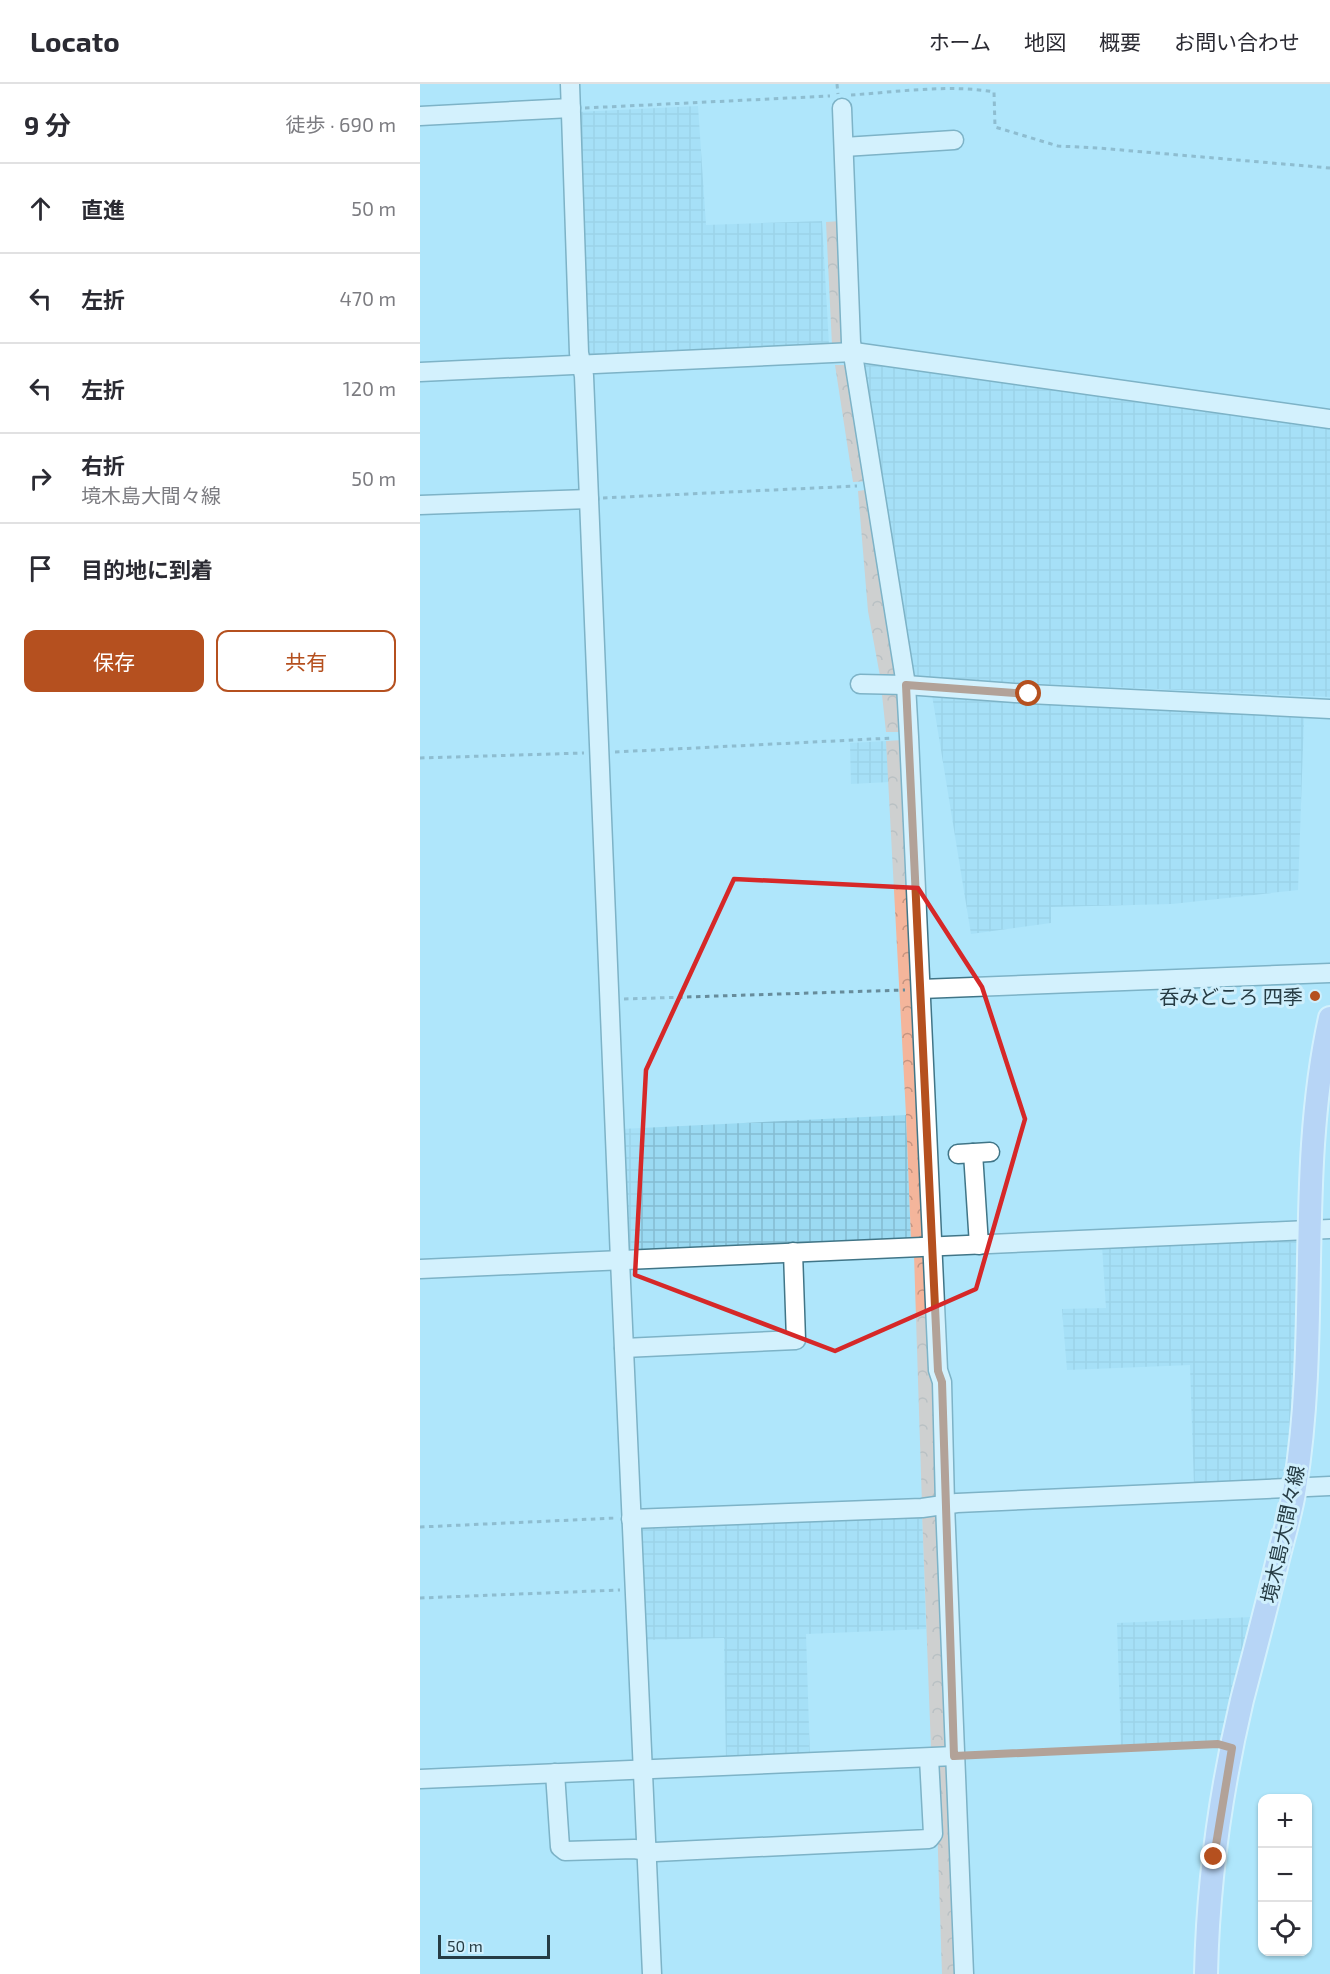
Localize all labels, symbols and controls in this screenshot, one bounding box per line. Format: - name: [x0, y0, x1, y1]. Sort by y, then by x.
- text: Locato: [30, 24, 120, 58]
- text: ホーム: [929, 29, 991, 54]
- text: 地図: [1024, 29, 1066, 54]
- text: 概要: [1099, 29, 1141, 54]
- text: お問い合わせ: [1174, 29, 1300, 54]
- text: 9 分: [24, 109, 71, 140]
- text: 徒歩 · 690 m: [285, 112, 396, 136]
- icon: ahead: [24, 192, 57, 225]
- text: 直進: [81, 196, 125, 222]
- text: 50 m: [351, 196, 396, 220]
- icon: left: [24, 282, 57, 315]
- text: 左折: [81, 286, 125, 312]
- text: 470 m: [339, 286, 396, 310]
- icon: left: [24, 372, 57, 405]
- text: 左折: [81, 376, 125, 402]
- text: 120 m: [343, 376, 396, 400]
- text: 右折: [81, 452, 125, 478]
- icon: right: [24, 462, 57, 495]
- text: 50 m: [351, 466, 396, 490]
- text: 境木島大間々線: [81, 483, 221, 507]
- icon: arrive: [24, 552, 57, 585]
- text: 目的地に到着: [81, 556, 213, 582]
- button: 保存: [24, 630, 204, 692]
- button: 共有: [216, 630, 396, 692]
- route start: [1015, 680, 1041, 706]
- place label: 呑みどころ 四季: [1159, 984, 1303, 1008]
- marker: 呑みどころ 四季: [1308, 989, 1322, 1003]
- street label: 境木島大間々線: [1256, 1463, 1308, 1605]
- map controls: [1258, 1794, 1312, 1956]
- button: +: [1258, 1794, 1312, 1848]
- route end: [1200, 1843, 1226, 1869]
- button: −: [1258, 1848, 1312, 1902]
- button: locate: [1258, 1902, 1312, 1956]
- scale bar: [438, 1932, 550, 1960]
- text: 50 m: [447, 1936, 483, 1955]

